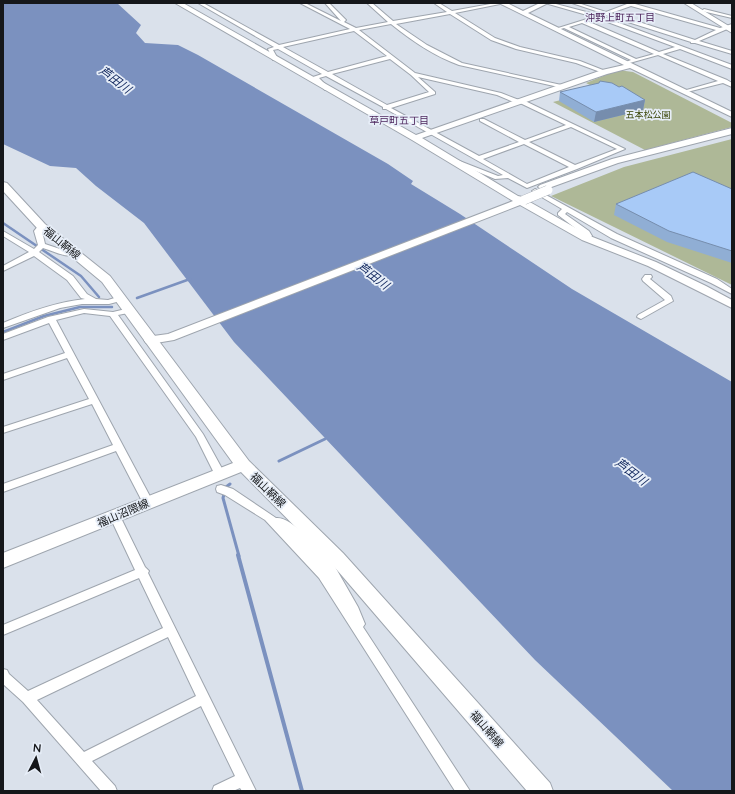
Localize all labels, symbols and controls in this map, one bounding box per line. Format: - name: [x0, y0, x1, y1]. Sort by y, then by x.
- district label: 沖野上町五丁目: [585, 11, 655, 23]
- water label: 芦田川: [96, 63, 136, 98]
- park label: 五本松公園: [625, 109, 671, 120]
- district label: 草戸町五丁目: [369, 114, 429, 126]
- street label: 福山鞆線: [41, 224, 84, 262]
- water label: 芦田川: [354, 259, 394, 294]
- water label: 芦田川: [612, 455, 652, 490]
- street label: 福山鞆線: [248, 470, 289, 510]
- street label: 福山沼隈線: [95, 496, 151, 529]
- street label: 福山鞆線: [468, 708, 507, 750]
- north arrow: [16, 738, 56, 778]
- text: N: [32, 741, 42, 754]

